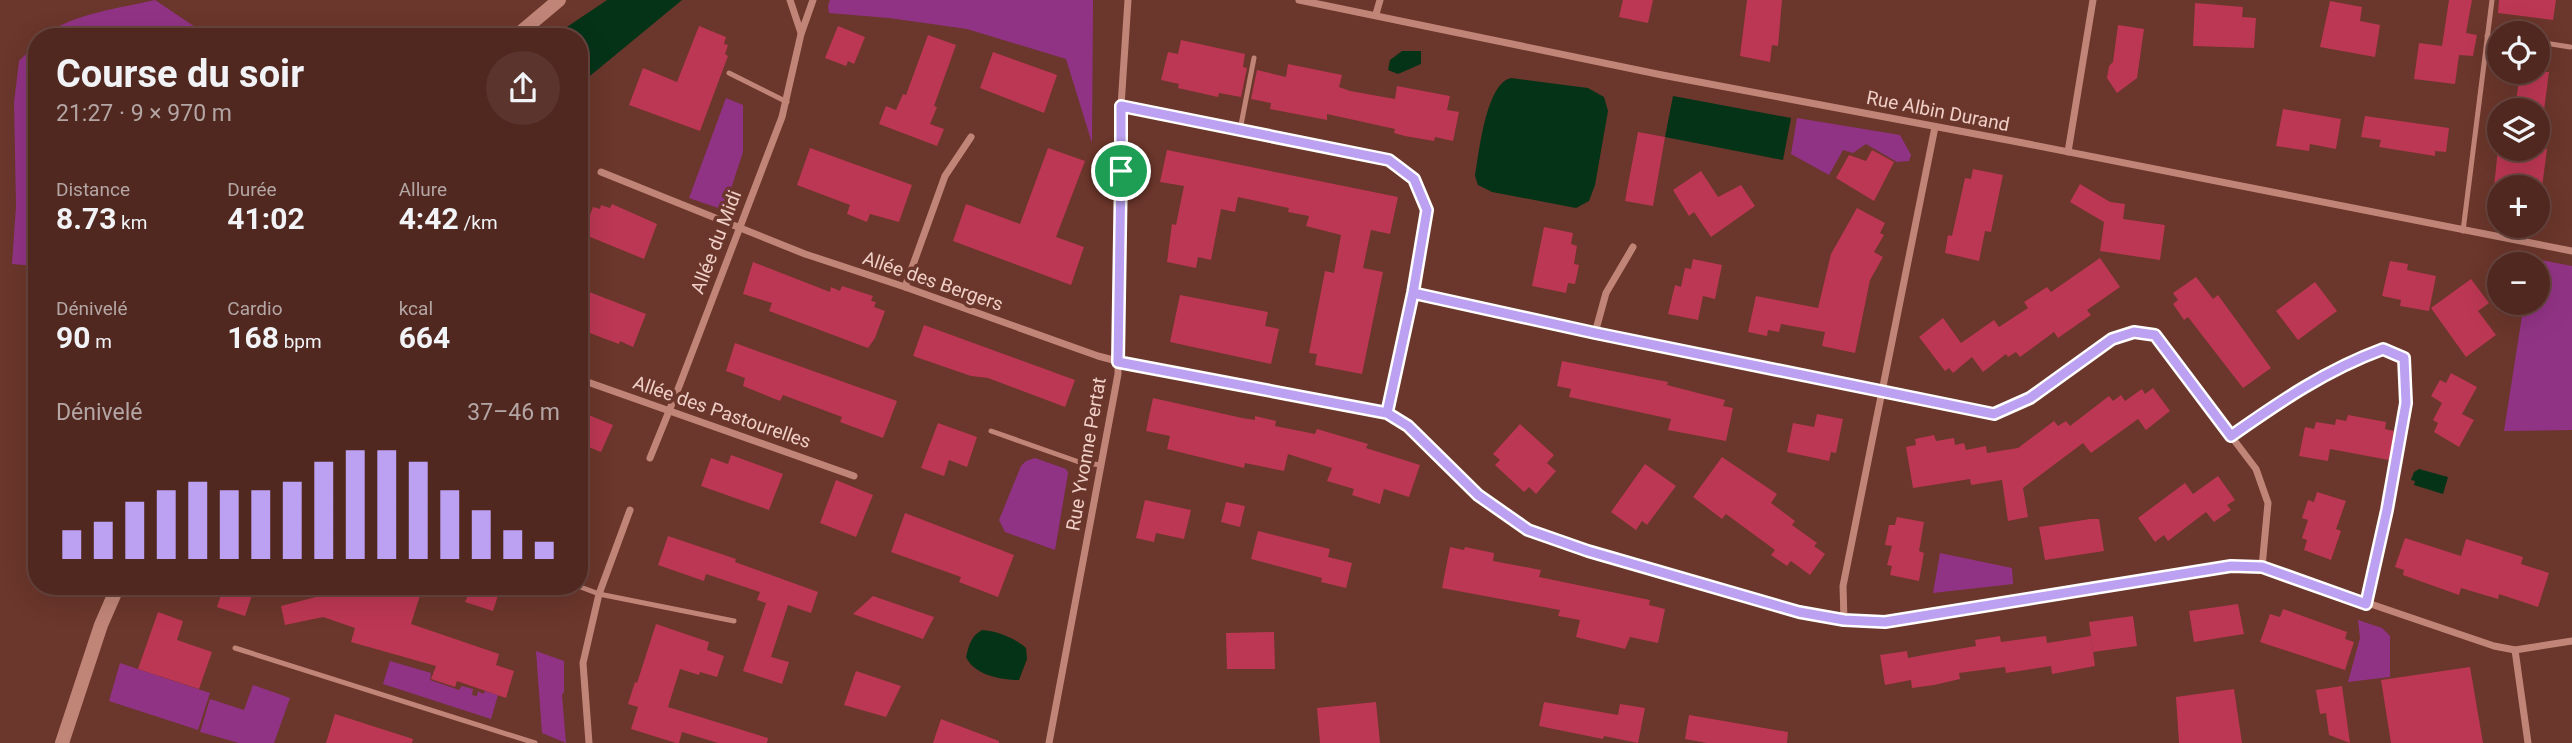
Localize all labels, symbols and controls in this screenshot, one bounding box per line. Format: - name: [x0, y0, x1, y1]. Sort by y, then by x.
- map controls: [2487, 21, 2550, 315]
- button: locate: [2487, 21, 2550, 84]
- button: share: [486, 51, 560, 125]
- text: Course du soir: [56, 52, 304, 96]
- street label: Rue Albin Durand: [1865, 86, 2011, 136]
- button: layers: [2487, 98, 2550, 161]
- text: 21:27 · 9 × 970 m: [56, 100, 232, 127]
- pin: [1091, 141, 1151, 201]
- icon: arrive: [1102, 152, 1140, 190]
- button: +: [2487, 175, 2550, 238]
- text: Distance: [56, 178, 130, 201]
- text: Durée: [227, 178, 277, 201]
- text: Allure: [399, 178, 447, 201]
- street label: Allée du Midi: [686, 187, 746, 297]
- text: 8.73: [56, 201, 116, 236]
- text: 41:02: [227, 201, 305, 236]
- text: 4:42: [399, 201, 459, 236]
- text: km: [116, 211, 147, 234]
- text: /km: [459, 211, 498, 234]
- street label: Allée des Bergers: [860, 246, 1006, 316]
- button: −: [2487, 252, 2550, 315]
- text: Dénivelé: [56, 297, 128, 320]
- text: Cardio: [227, 297, 282, 320]
- text: kcal: [399, 297, 433, 320]
- text: 90: [56, 320, 90, 355]
- text: 168: [227, 320, 279, 355]
- text: 664: [399, 320, 450, 355]
- text: m: [90, 330, 112, 353]
- text: bpm: [279, 330, 322, 353]
- street label: Allée des Pastourelles: [630, 371, 814, 453]
- street label: Rue Yvonne Pertat: [1061, 375, 1111, 533]
- text: Dénivelé: [56, 399, 143, 426]
- text: 37–46 m: [467, 399, 560, 426]

